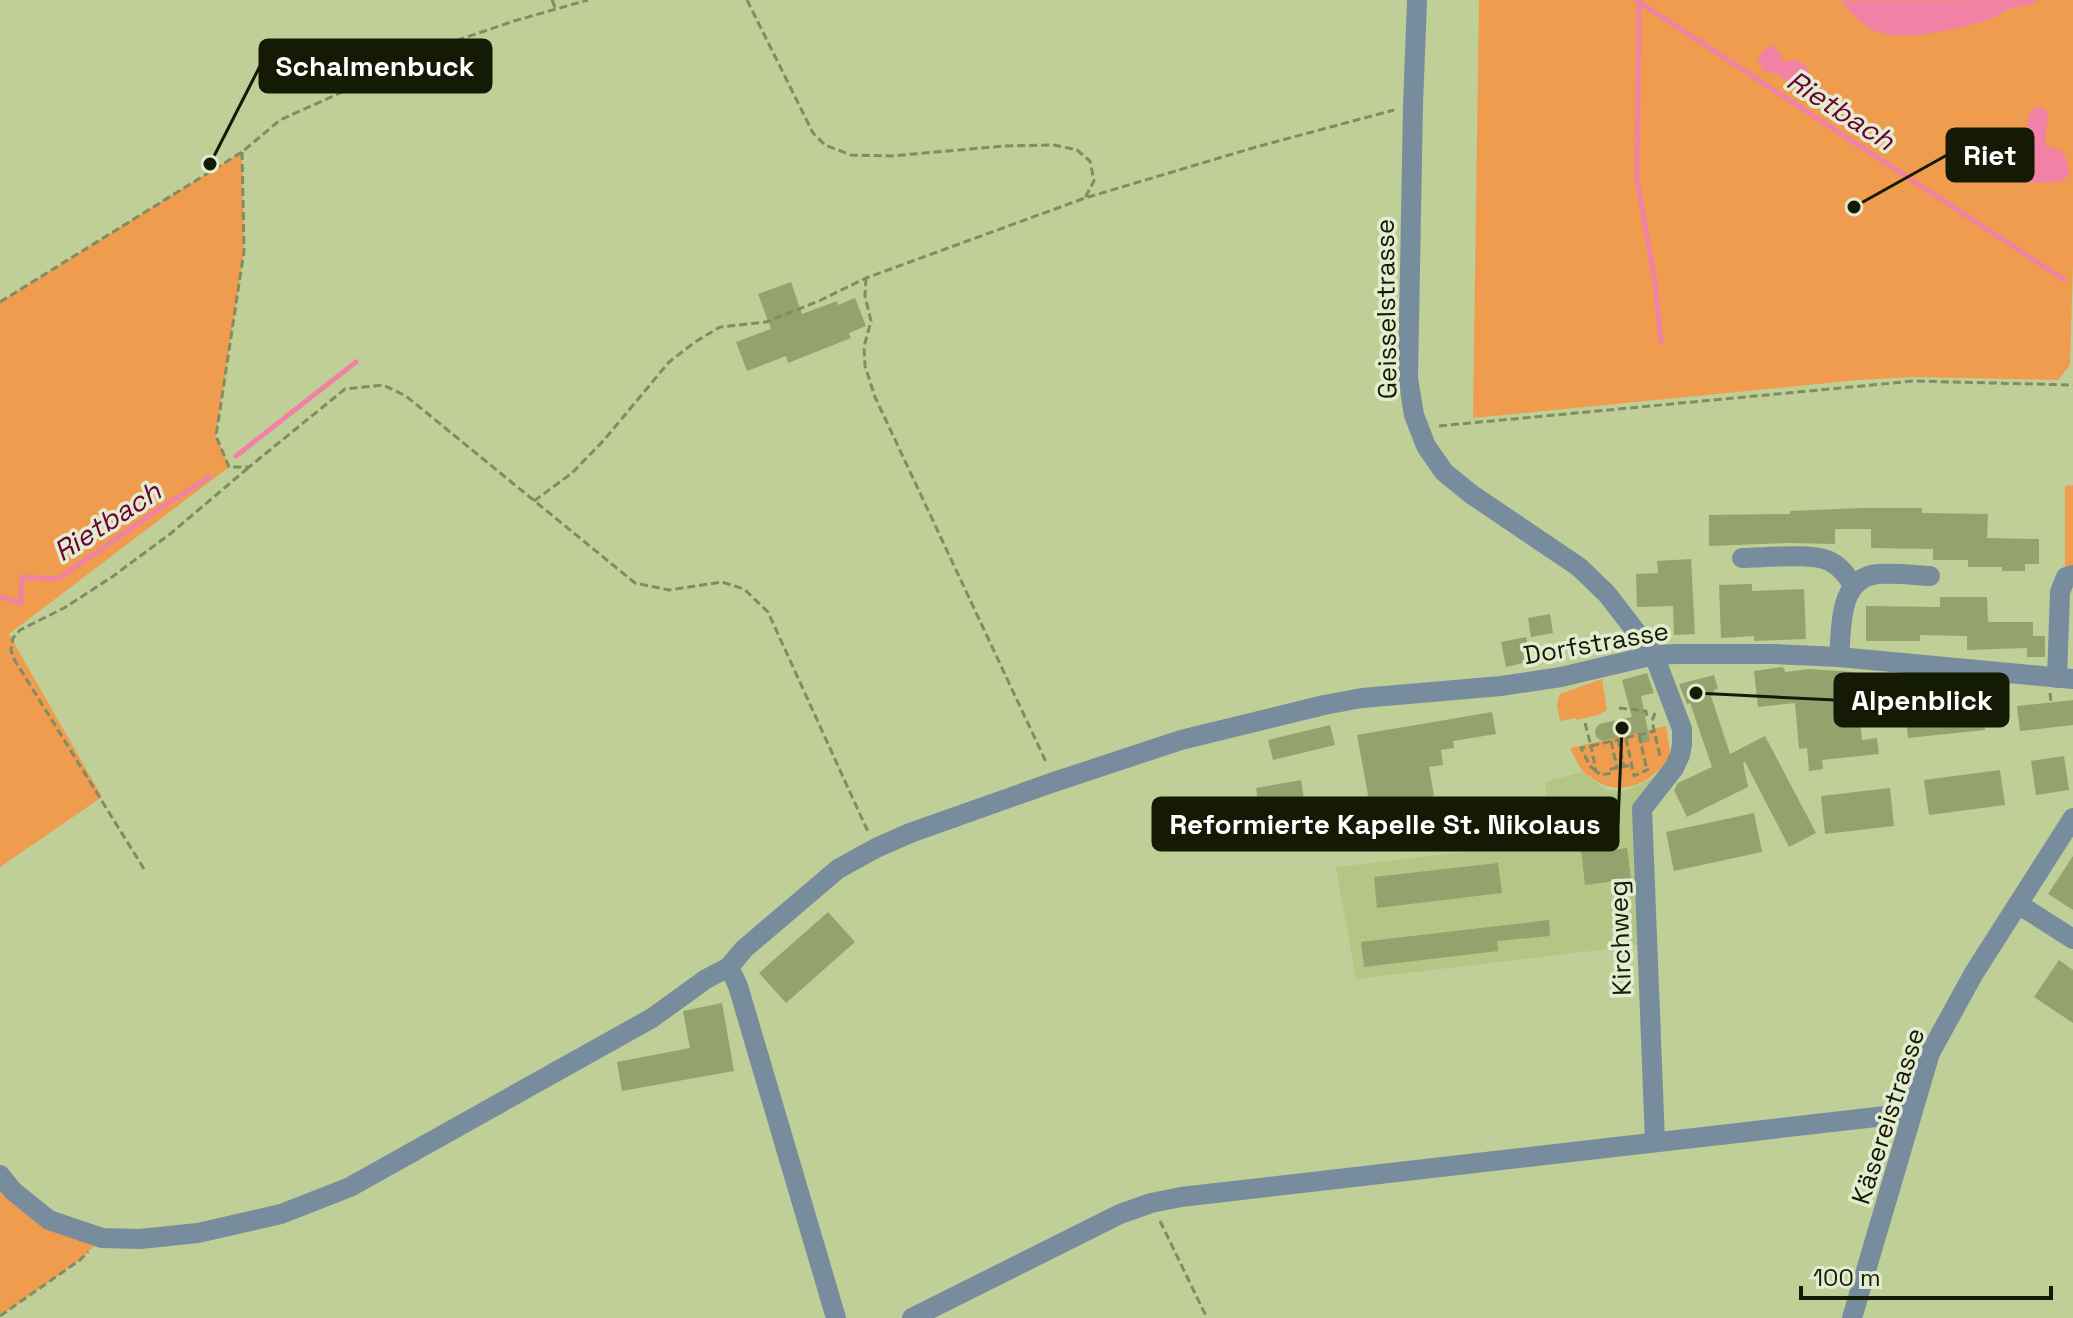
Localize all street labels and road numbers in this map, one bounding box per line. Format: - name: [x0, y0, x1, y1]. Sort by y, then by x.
- street label: Geisselstrasse: [1367, 218, 1405, 400]
- street label: Dorfstrasse: [1521, 614, 1671, 672]
- street label: Kirchweg: [1601, 880, 1639, 996]
- street label: Käsereistrasse: [1844, 1024, 1932, 1208]

